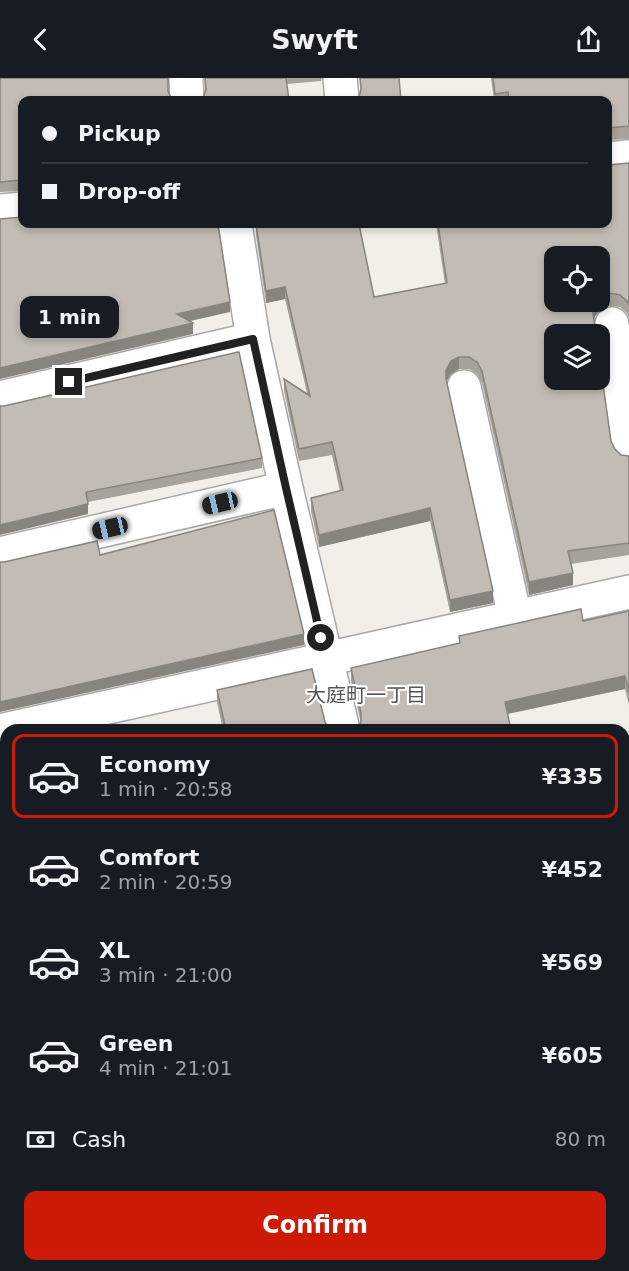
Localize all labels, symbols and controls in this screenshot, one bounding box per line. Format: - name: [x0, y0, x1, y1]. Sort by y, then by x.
- icon: back: [24, 23, 57, 56]
- icon: share: [572, 23, 605, 56]
- text: Swyft: [271, 24, 358, 55]
- text: Pickup: [78, 121, 161, 146]
- text: Drop-off: [78, 179, 180, 204]
- map controls: [544, 246, 610, 390]
- button: locate: [544, 246, 610, 312]
- callout: 1 min: [20, 295, 118, 337]
- text: 1 min: [38, 305, 101, 329]
- button: layers: [544, 324, 610, 390]
- route end: [55, 368, 82, 395]
- car: [200, 490, 240, 516]
- car: [90, 515, 130, 541]
- route start: [307, 624, 334, 651]
- district label: 大庭町一丁目: [306, 683, 426, 707]
- icon: car: [27, 749, 81, 803]
- text: Economy: [99, 752, 210, 777]
- text: ¥335: [542, 764, 603, 789]
- text: 1 min · 20:58: [99, 777, 233, 801]
- icon: car: [27, 842, 81, 896]
- text: Comfort: [99, 845, 199, 870]
- text: ¥452: [542, 857, 603, 882]
- text: 2 min · 20:59: [99, 870, 233, 894]
- icon: car: [27, 935, 81, 989]
- text: XL: [99, 938, 130, 963]
- text: ¥569: [542, 950, 603, 975]
- text: 3 min · 21:00: [99, 963, 233, 987]
- icon: car: [27, 1028, 81, 1082]
- text: Green: [99, 1031, 173, 1056]
- text: ¥605: [542, 1043, 603, 1068]
- text: 4 min · 21:01: [99, 1056, 233, 1080]
- icon: cash: [24, 1123, 57, 1156]
- text: Cash: [72, 1127, 126, 1152]
- text: 80 m: [555, 1127, 606, 1151]
- button: Confirm: [24, 1191, 606, 1260]

